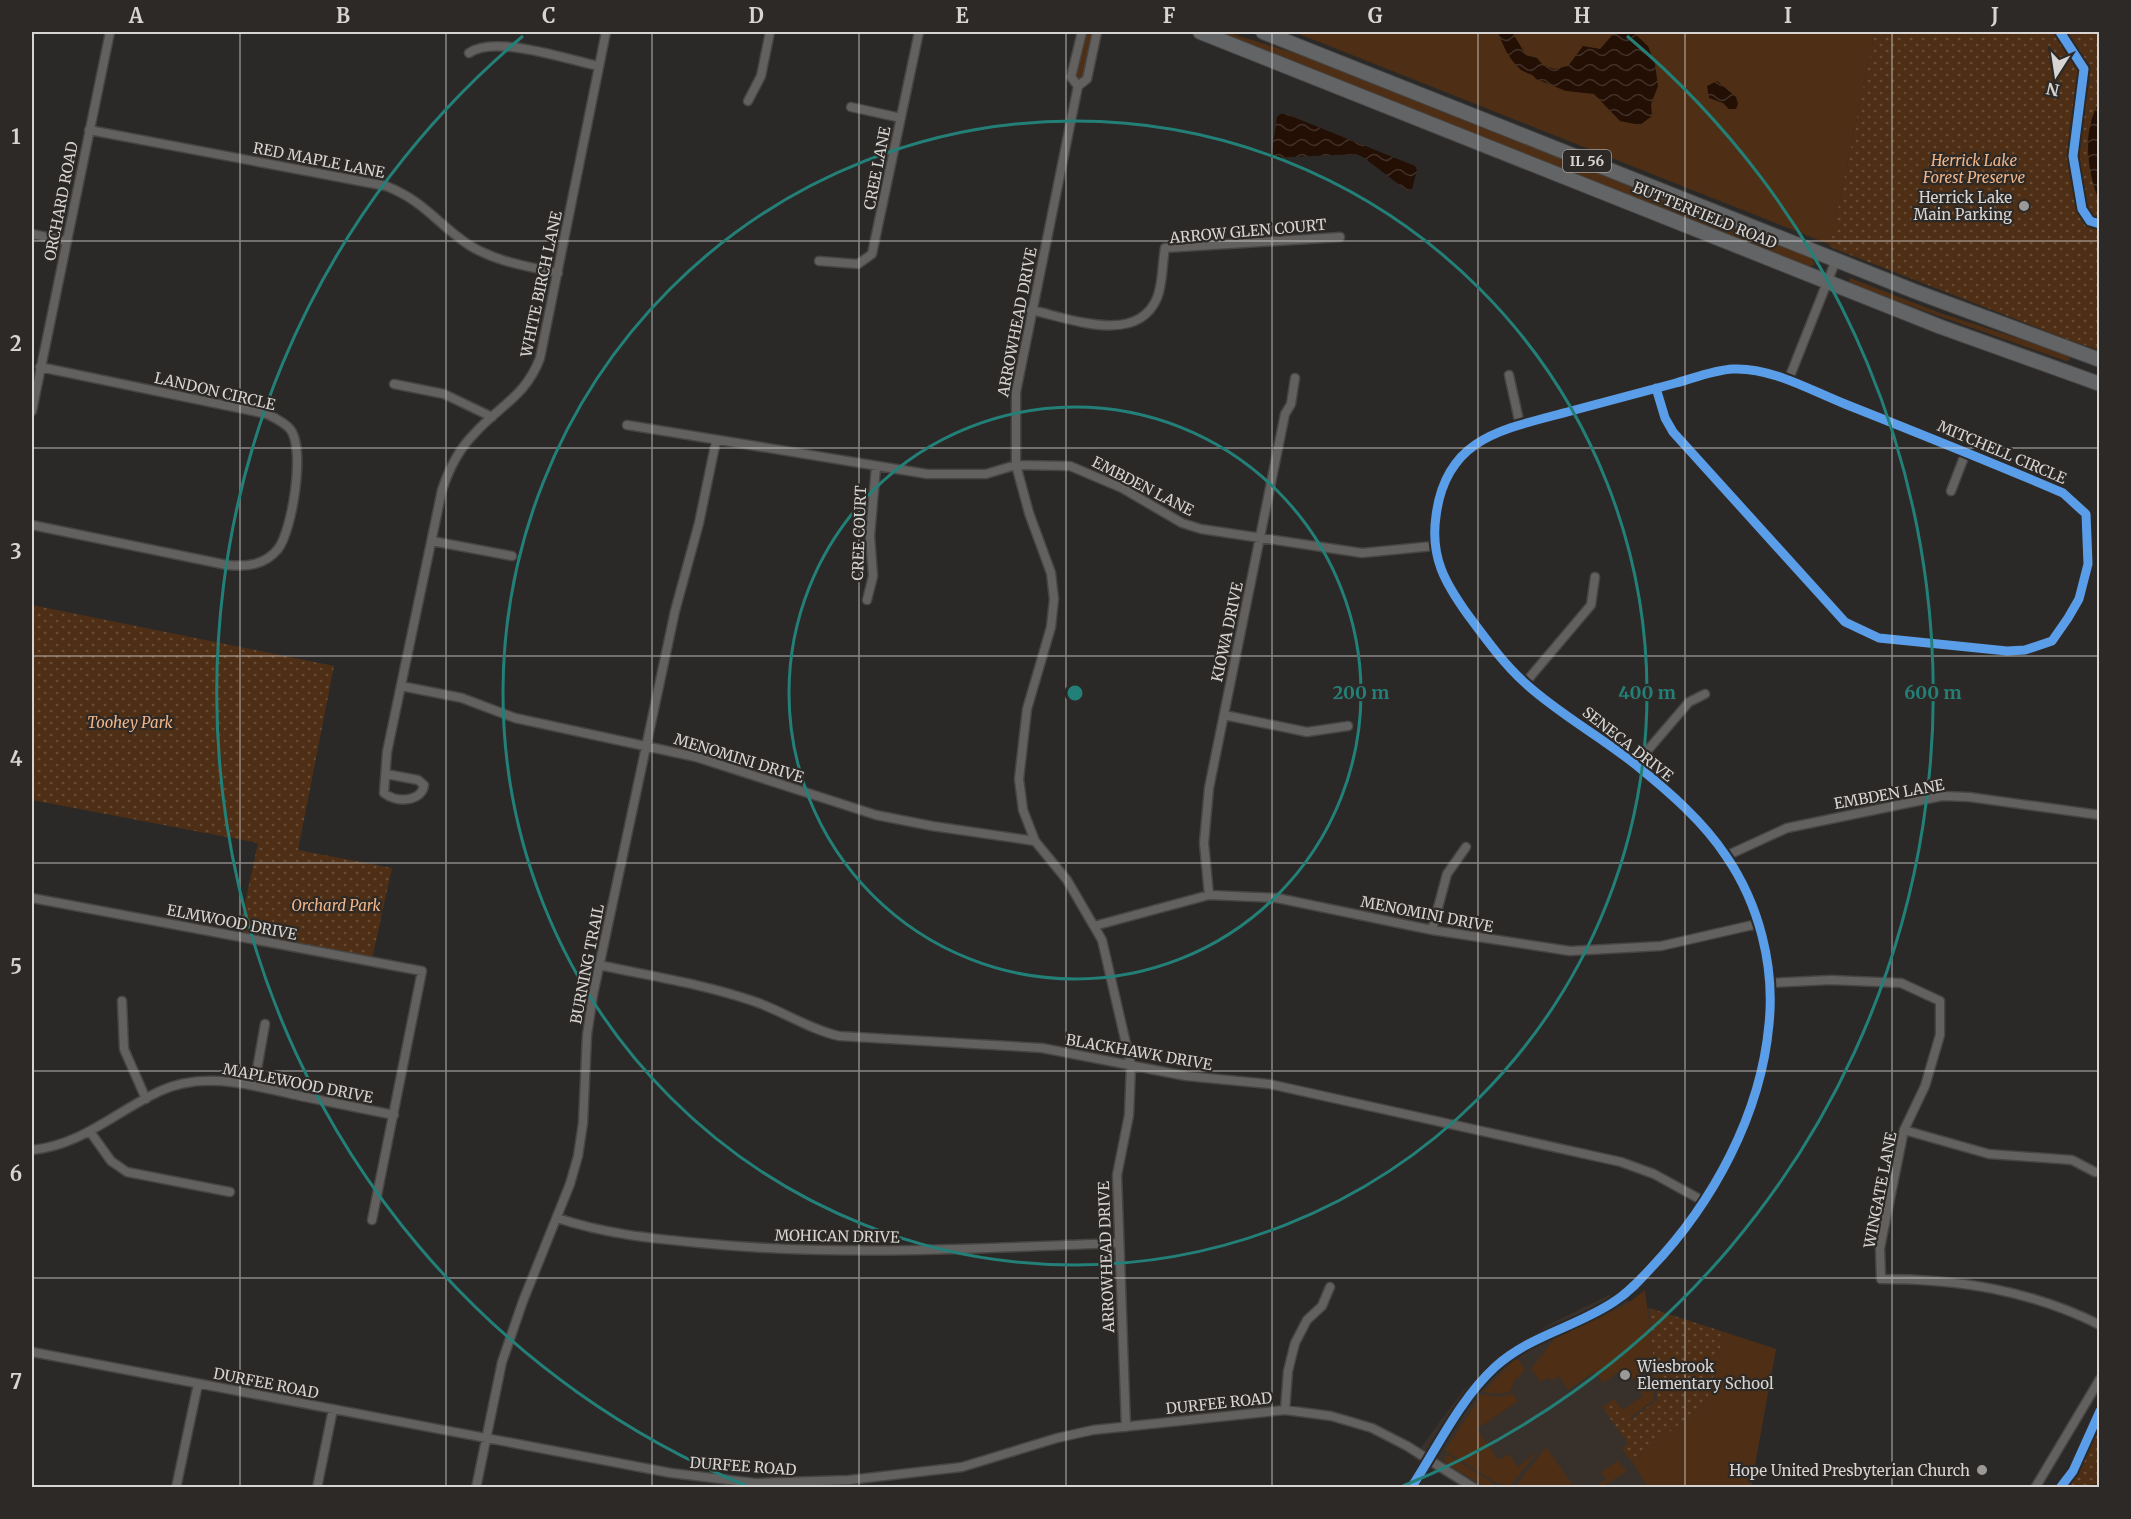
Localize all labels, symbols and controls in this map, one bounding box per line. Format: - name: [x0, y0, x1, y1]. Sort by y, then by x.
- text: A: [128, 3, 144, 28]
- text: B: [336, 3, 350, 28]
- text: C: [542, 3, 556, 28]
- text: D: [748, 3, 764, 28]
- text: E: [955, 3, 969, 28]
- text: F: [1163, 3, 1176, 28]
- text: G: [1368, 3, 1383, 28]
- text: H: [1574, 3, 1590, 28]
- text: I: [1784, 3, 1792, 28]
- text: J: [1990, 3, 1999, 28]
- north arrow: [2026, 45, 2086, 105]
- text: N: [2044, 79, 2061, 101]
- text: 1: [11, 124, 21, 149]
- street label: CREE LANE: [860, 124, 894, 211]
- street label: RED MAPLE LANE: [251, 138, 387, 182]
- street label: ORCHARD ROAD: [40, 140, 82, 262]
- road number: IL 56: [1563, 150, 1611, 172]
- park label: Herrick Lake Forest Preserve: [1922, 151, 2025, 187]
- street label: BUTTERFIELD ROAD: [1630, 177, 1780, 253]
- place label: Herrick Lake Main Parking: [1914, 188, 2012, 224]
- marker: Herrick Lake Main Parking: [2017, 199, 2031, 213]
- street label: WHITE BIRCH LANE: [516, 209, 566, 360]
- street label: ARROW GLEN COURT: [1168, 215, 1328, 247]
- street label: ARROWHEAD DRIVE: [993, 245, 1041, 399]
- text: 2: [10, 331, 22, 356]
- street label: LANDON CIRCLE: [153, 368, 278, 414]
- street label: MITCHELL CIRCLE: [1935, 416, 2070, 488]
- street label: EMBDEN LANE: [1089, 452, 1198, 520]
- street label: CREE COURT: [848, 485, 870, 581]
- text: 3: [10, 539, 22, 564]
- street label: KIOWA DRIVE: [1207, 580, 1247, 684]
- text: 200 m: [1333, 681, 1389, 704]
- text: 400 m: [1618, 681, 1676, 704]
- text: 600 m: [1904, 681, 1962, 704]
- centre of rings: [1065, 683, 1085, 703]
- street label: SENECA DRIVE: [1579, 703, 1678, 786]
- park label: Toohey Park: [87, 713, 174, 732]
- street label: MENOMINI DRIVE: [672, 729, 807, 787]
- text: 4: [10, 746, 23, 771]
- street label: EMBDEN LANE: [1832, 775, 1946, 813]
- street label: MENOMINI DRIVE: [1359, 892, 1495, 936]
- park label: Orchard Park: [291, 896, 382, 915]
- street label: ELMWOOD DRIVE: [165, 900, 299, 944]
- street label: BURNING TRAIL: [566, 902, 608, 1026]
- text: 5: [10, 954, 22, 979]
- street label: BLACKHAWK DRIVE: [1064, 1030, 1214, 1074]
- street label: MAPLEWOOD DRIVE: [221, 1059, 375, 1107]
- street label: WINGATE LANE: [1859, 1130, 1901, 1251]
- text: 6: [10, 1161, 22, 1186]
- street label: ARROWHEAD DRIVE: [1094, 1180, 1118, 1334]
- street label: MOHICAN DRIVE: [774, 1225, 900, 1247]
- place label: Wiesbrook Elementary School: [1636, 1357, 1774, 1393]
- street label: DURFEE ROAD: [212, 1363, 320, 1403]
- marker: Wiesbrook Elementary School: [1618, 1368, 1632, 1382]
- text: 7: [10, 1369, 22, 1394]
- street label: DURFEE ROAD: [1165, 1388, 1273, 1418]
- street label: DURFEE ROAD: [689, 1453, 797, 1479]
- place label: Hope United Presbyterian Church: [1729, 1461, 1970, 1480]
- marker: Hope United Presbyterian Church: [1975, 1463, 1989, 1477]

